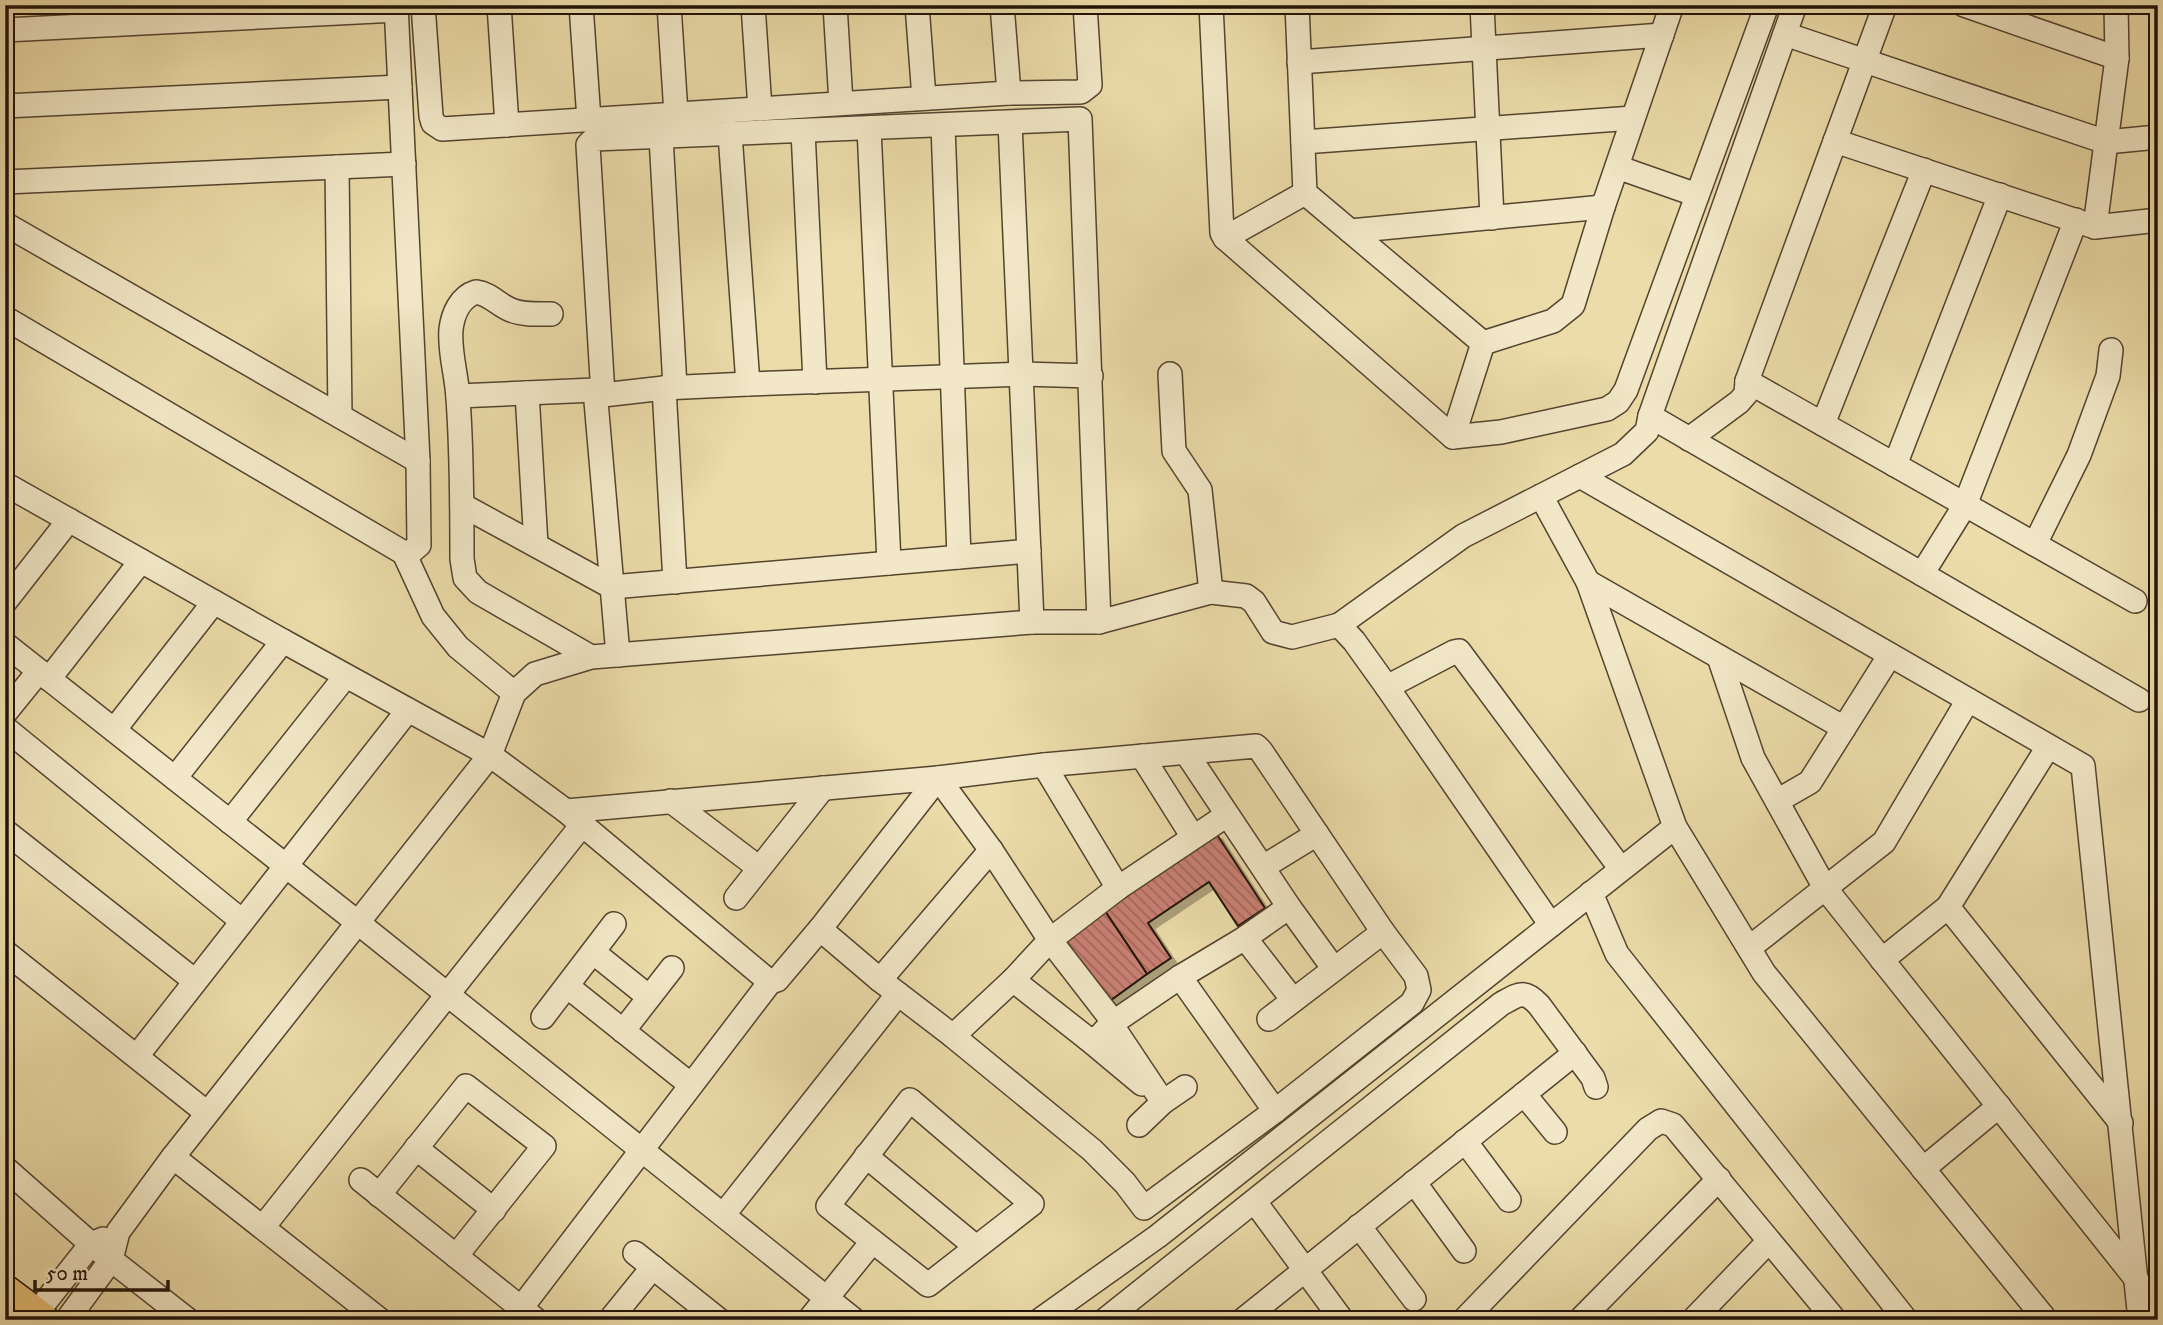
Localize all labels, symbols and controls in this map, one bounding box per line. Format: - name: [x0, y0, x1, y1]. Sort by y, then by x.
- scale bar: [35, 1248, 168, 1292]
- text: 50 m: [46, 1261, 88, 1287]

